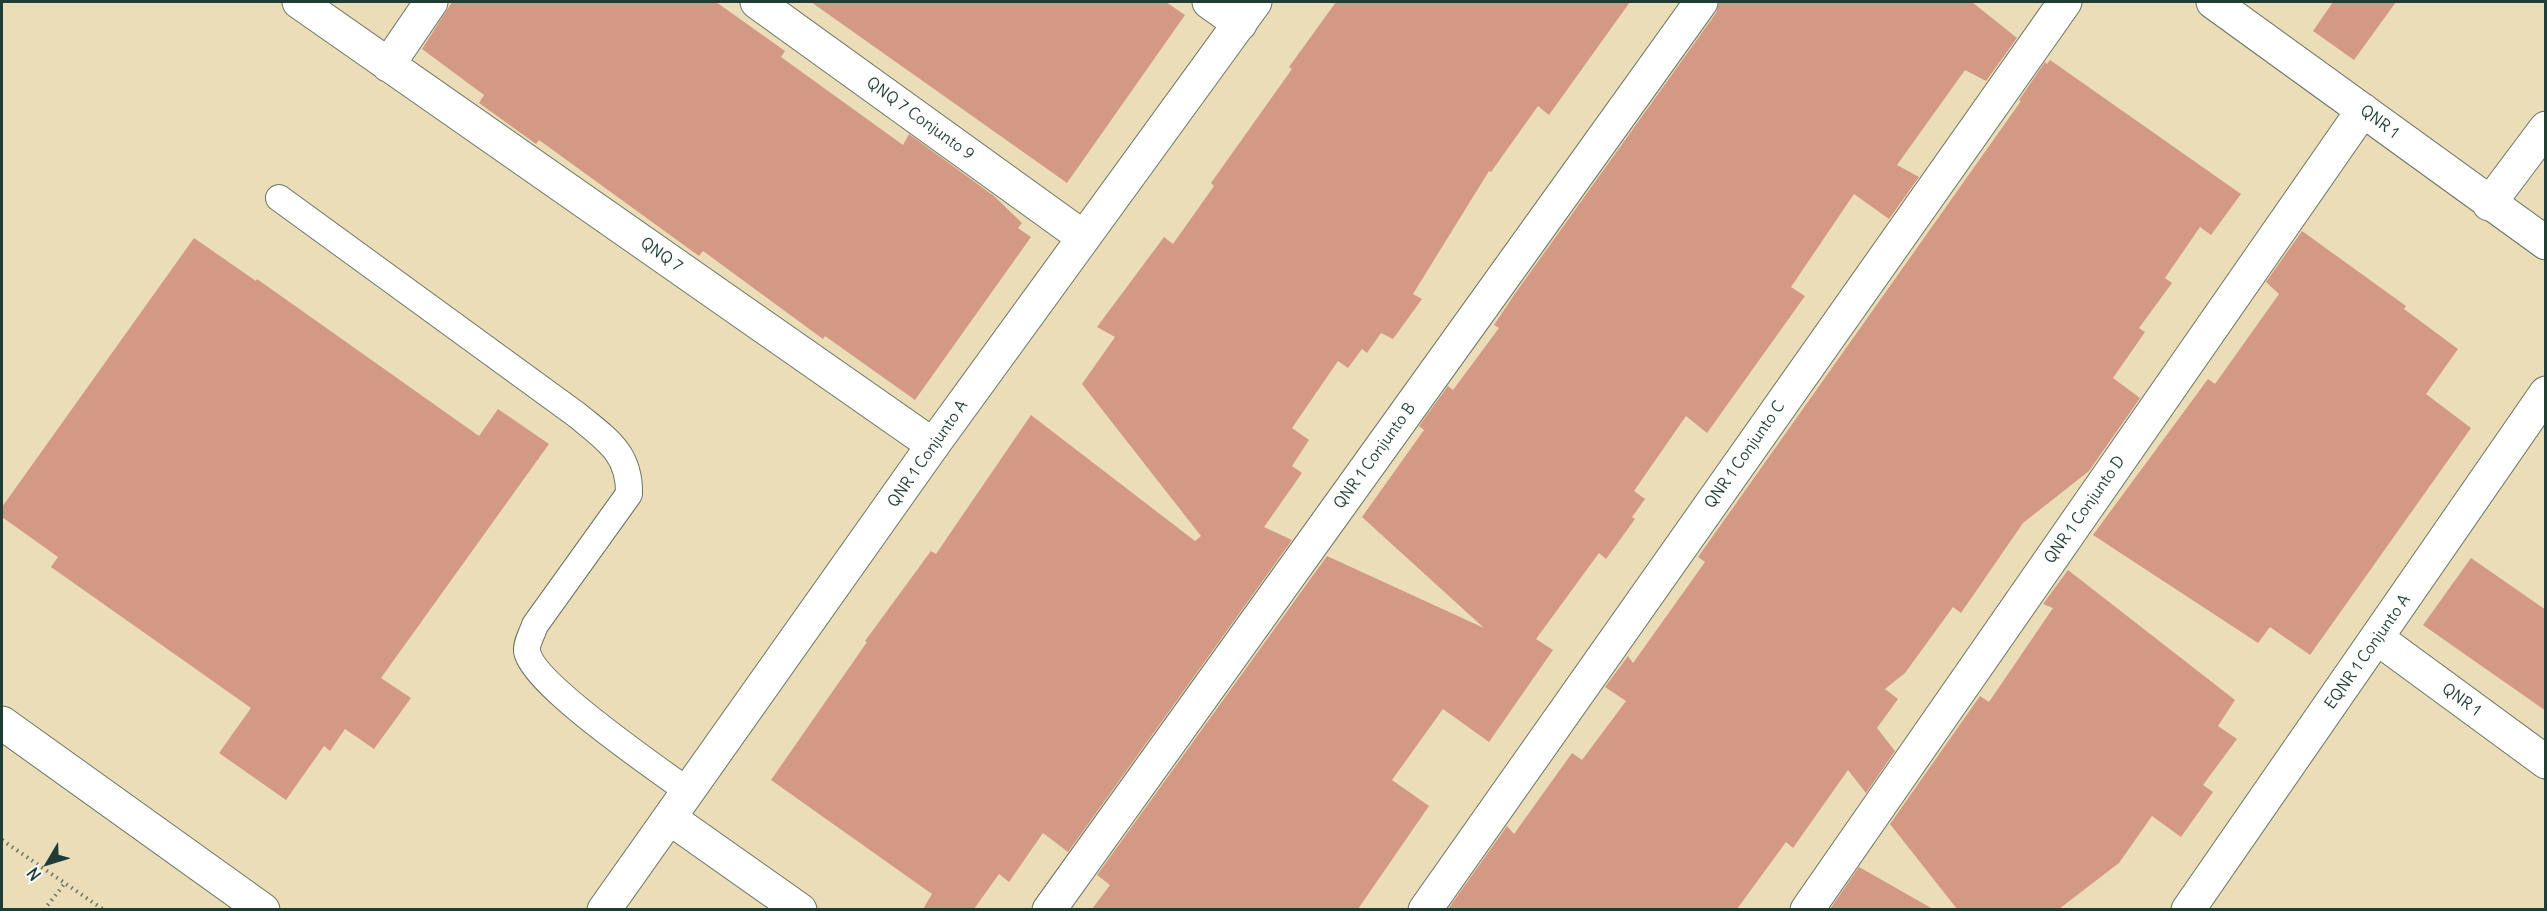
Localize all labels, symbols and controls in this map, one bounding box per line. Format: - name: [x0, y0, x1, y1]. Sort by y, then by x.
- street label: QNQ 7 Conjunto 9: [862, 73, 978, 165]
- street label: QNR 1: [2356, 101, 2402, 143]
- street label: QNQ 7: [636, 234, 686, 276]
- street label: QNR 1 Conjunto A: [884, 397, 972, 511]
- street label: QNR 1 Conjunto C: [1701, 398, 1789, 512]
- street label: QNR 1 Conjunto B: [1330, 399, 1420, 513]
- street label: QNR 1 Conjunto D: [2041, 452, 2129, 568]
- street label: EQNR 1 Conjunto A: [2321, 591, 2415, 713]
- street label: QNR 1: [2438, 679, 2484, 721]
- north arrow: [18, 833, 78, 893]
- text: N: [23, 864, 45, 885]

